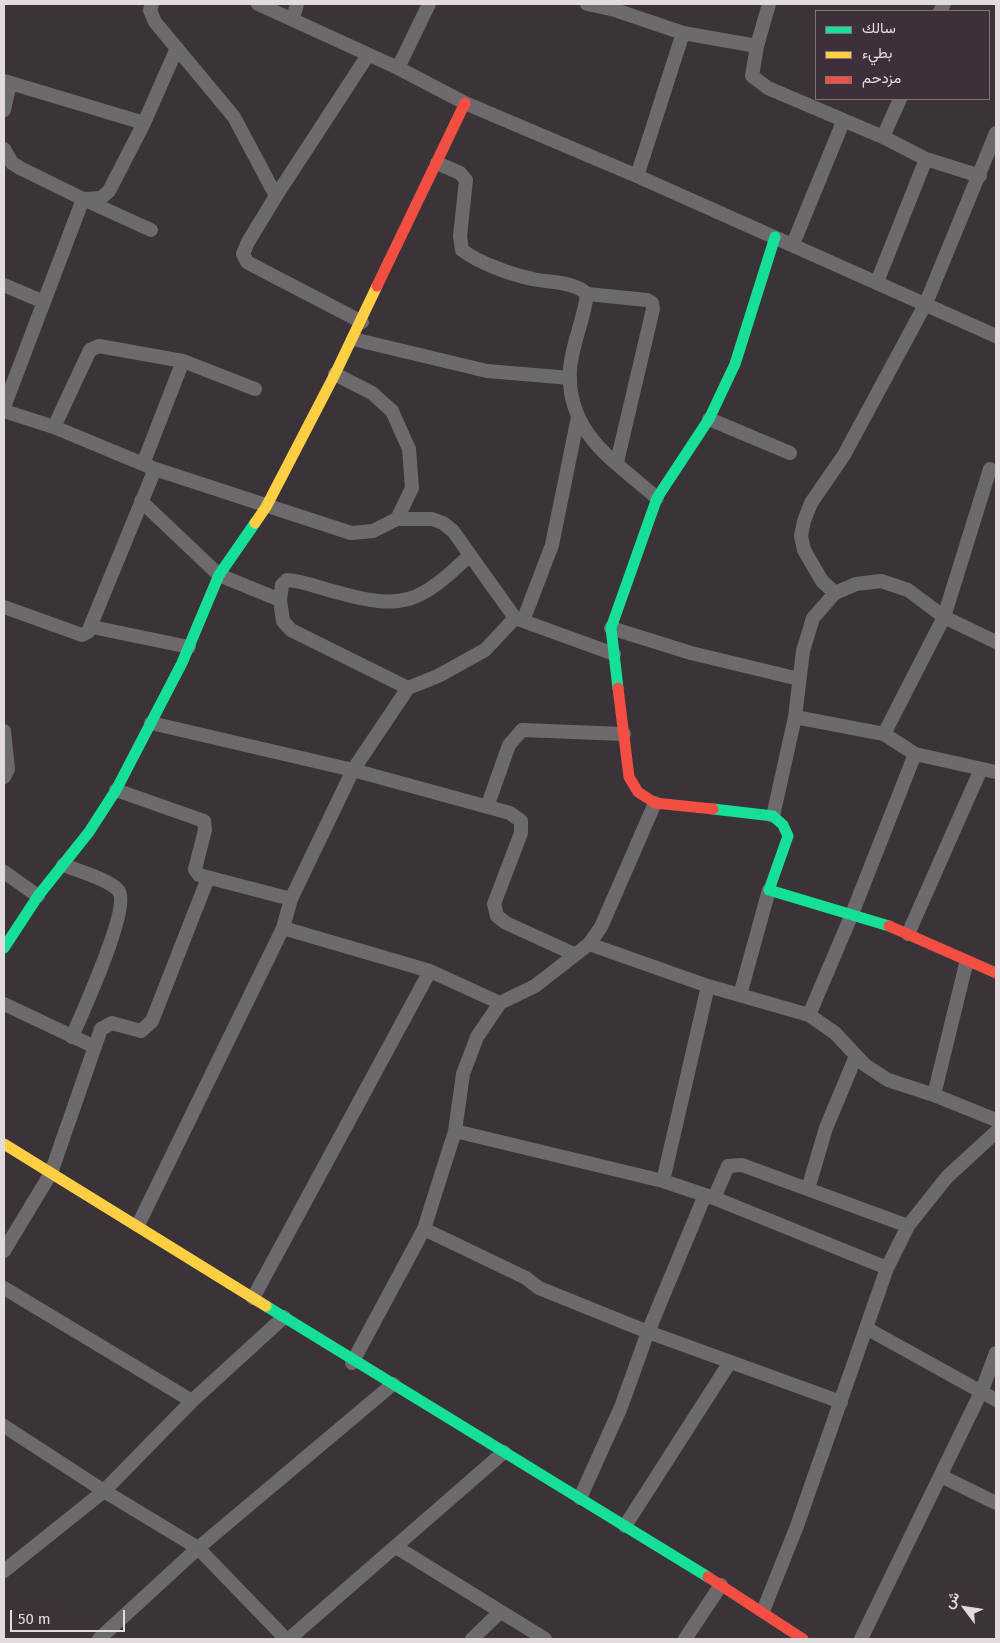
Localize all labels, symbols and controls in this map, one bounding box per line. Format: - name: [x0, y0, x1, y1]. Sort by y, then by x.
- legend: [815, 10, 990, 100]
- text: سالك: [862, 19, 896, 37]
- text: بطيء: [862, 44, 892, 62]
- text: مزدحم: [862, 69, 901, 87]
- north arrow: [940, 1583, 990, 1633]
- text: ش: [940, 1588, 963, 1612]
- scale bar: [12, 1600, 128, 1632]
- text: 50 m: [18, 1610, 51, 1628]

